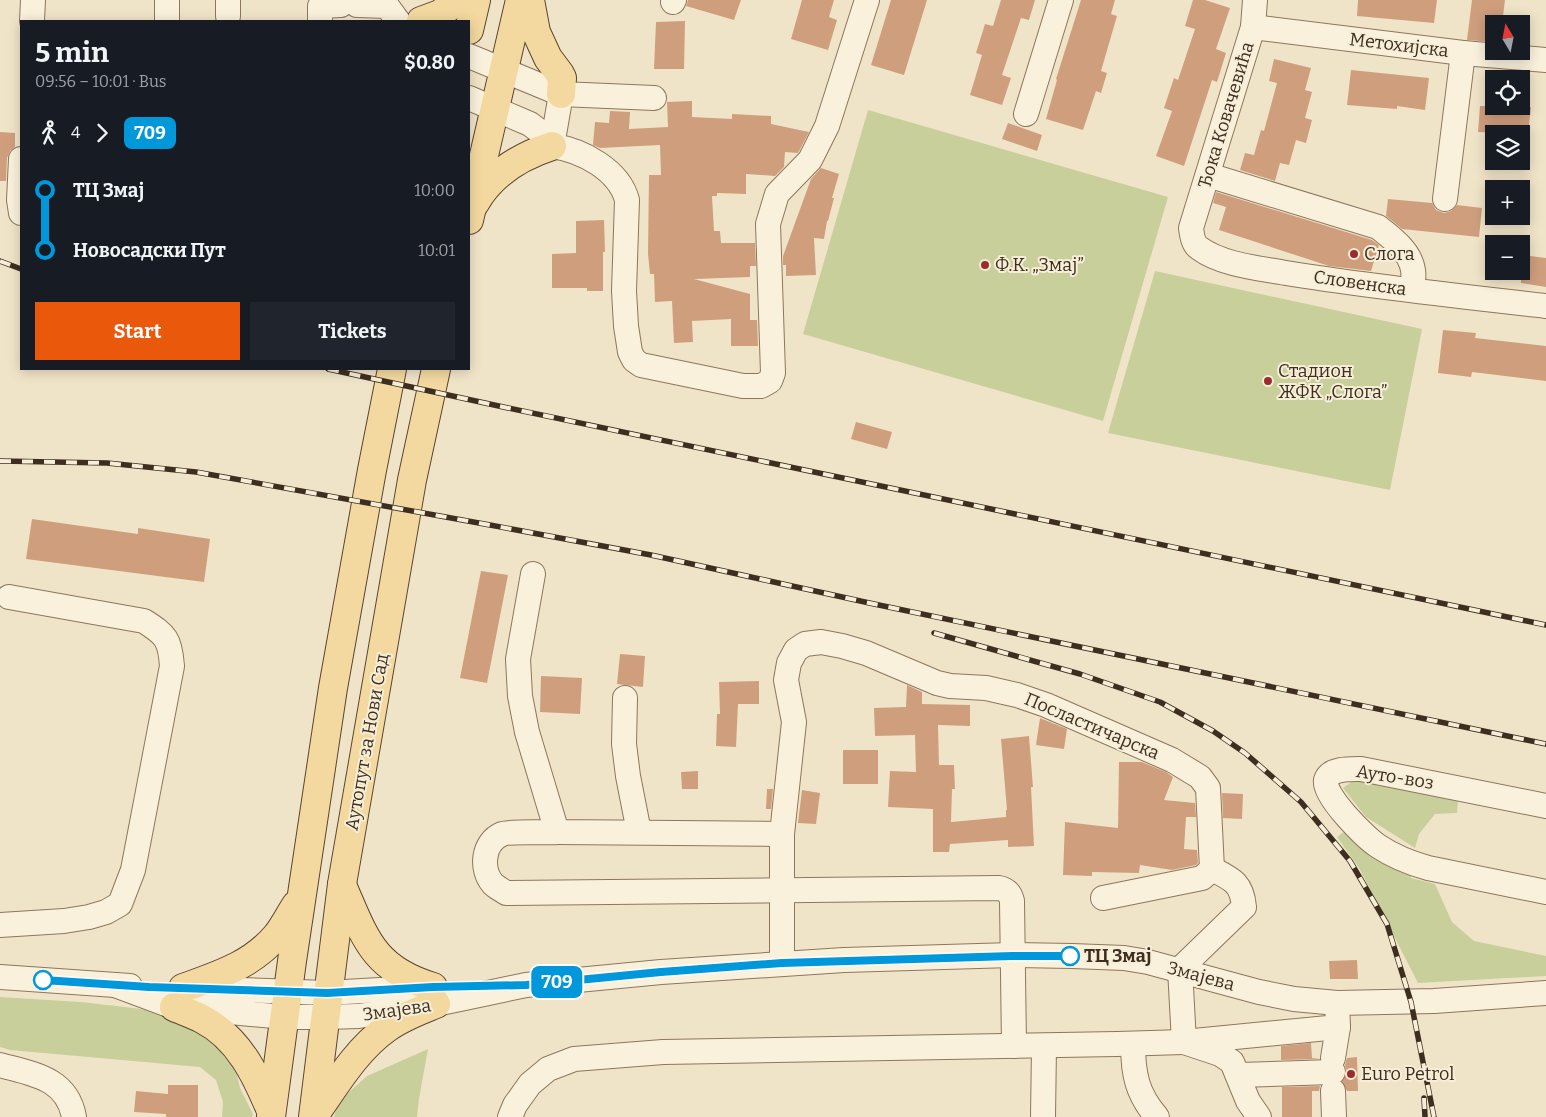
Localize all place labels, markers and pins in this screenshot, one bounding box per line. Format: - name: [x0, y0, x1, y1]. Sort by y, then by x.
- place label: Слога: [1364, 243, 1415, 265]
- marker: Слога: [1348, 248, 1360, 260]
- place label: Ф.К. „Змај”: [995, 254, 1084, 276]
- marker: Ф.К. „Змај”: [979, 259, 991, 271]
- place label: Стадион ЖФК „Слога”: [1278, 360, 1387, 403]
- marker: Стадион ЖФК „Слога”: [1262, 375, 1274, 387]
- place label: ТЦ Змај: [1084, 945, 1151, 967]
- marker: ТЦ Змај: [1060, 946, 1080, 966]
- unlabelled marker: [33, 970, 53, 990]
- place label: Euro Petrol: [1361, 1063, 1454, 1085]
- marker: Euro Petrol: [1345, 1068, 1357, 1080]

